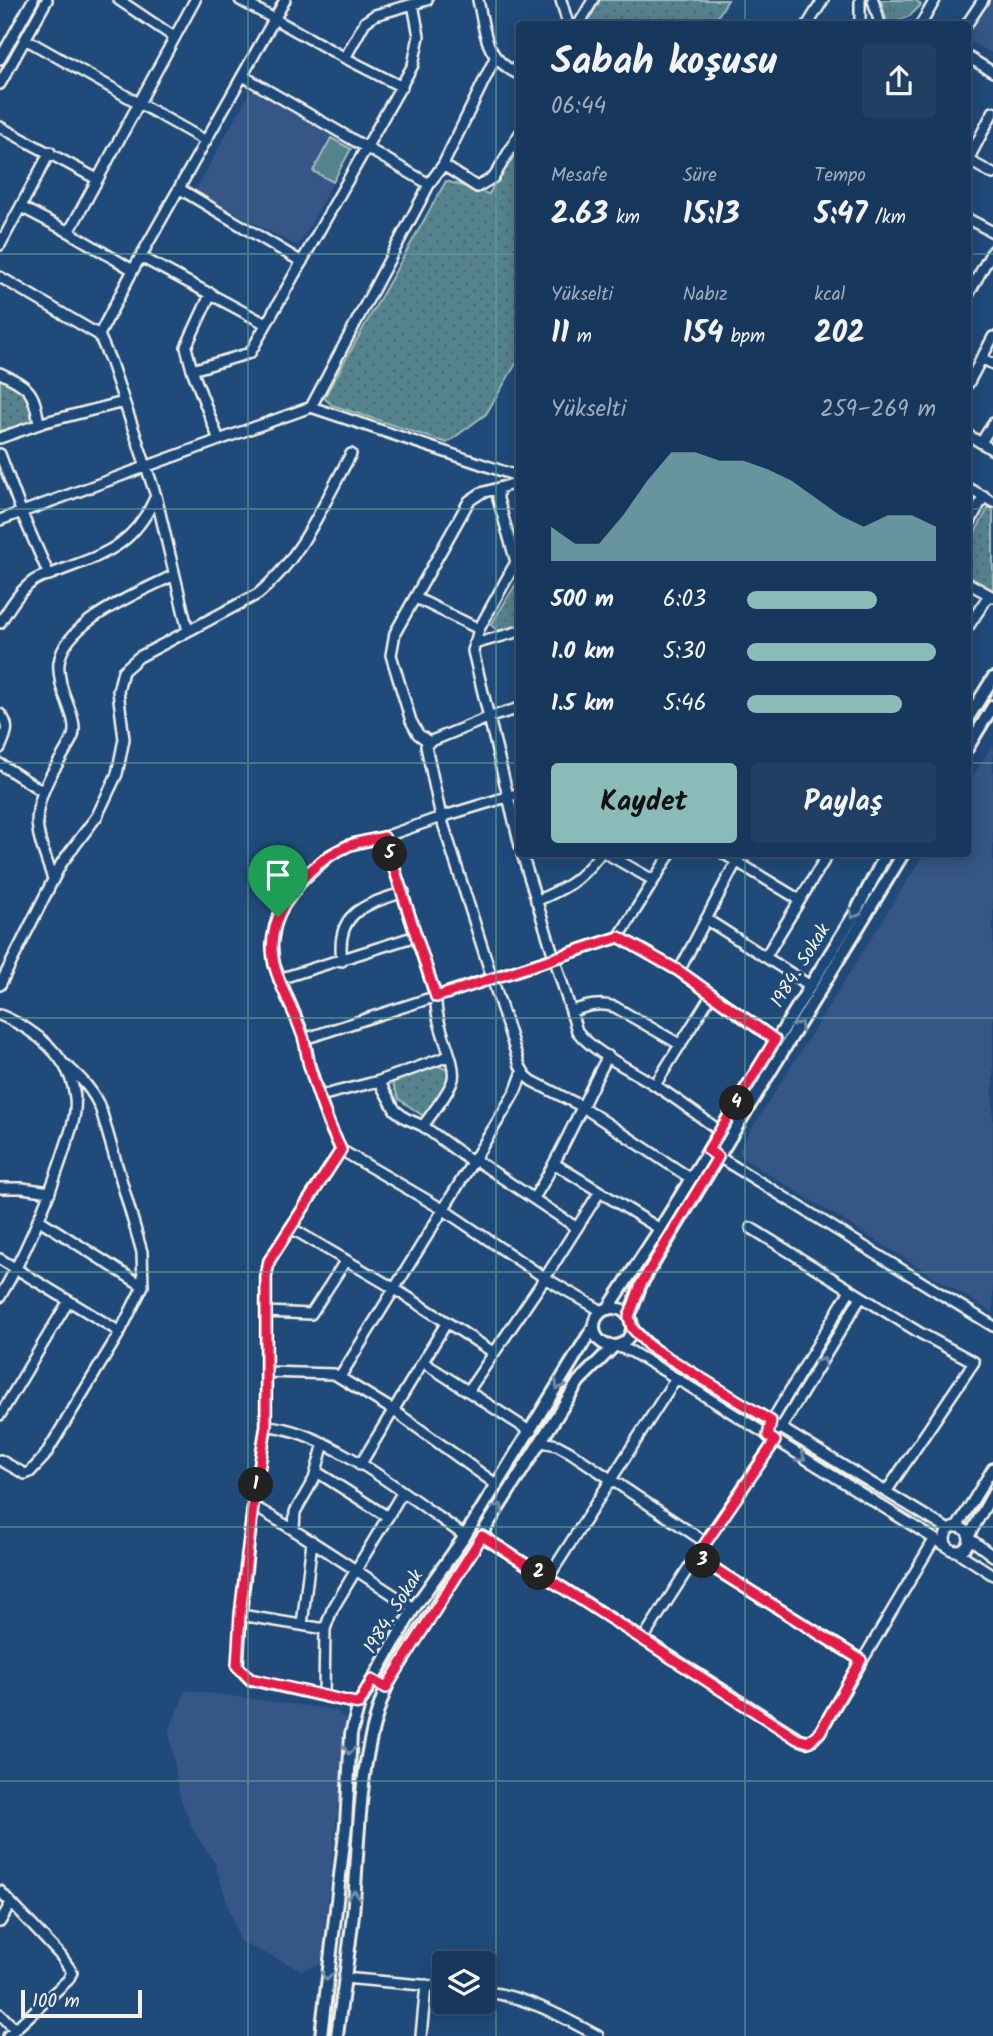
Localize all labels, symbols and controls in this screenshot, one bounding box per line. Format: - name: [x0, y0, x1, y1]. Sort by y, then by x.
- text: Sabah koşusu: [551, 33, 777, 93]
- button: share: [862, 44, 936, 118]
- text: 06:44: [551, 89, 606, 125]
- text: Mesafe: [551, 161, 607, 191]
- text: Süre: [683, 161, 717, 191]
- text: Tempo: [814, 161, 866, 191]
- text: 2.63: [551, 191, 608, 239]
- text: 15:13: [683, 191, 740, 239]
- text: 5:47: [814, 191, 867, 239]
- text: km: [608, 203, 640, 233]
- text: /km: [867, 203, 906, 233]
- text: Yükselti: [551, 280, 613, 310]
- text: Nabız: [683, 280, 728, 310]
- text: kcal: [814, 280, 845, 310]
- text: 11: [551, 310, 569, 358]
- text: 154: [683, 310, 723, 358]
- text: 202: [814, 310, 865, 358]
- text: m: [569, 322, 592, 352]
- text: bpm: [723, 322, 765, 352]
- text: Yükselti: [551, 392, 626, 428]
- text: 259–269 m: [820, 392, 936, 428]
- text: 500 m: [551, 582, 614, 618]
- text: 6:03: [663, 582, 706, 618]
- text: 1.0 km: [551, 634, 614, 670]
- text: 5:30: [663, 634, 706, 670]
- text: 1.5 km: [551, 686, 614, 722]
- text: 5:46: [663, 686, 706, 722]
- button: Kaydet: [551, 763, 737, 843]
- button: Paylaş: [751, 763, 936, 843]
- pin: 5: [372, 836, 408, 872]
- text: 5: [385, 838, 394, 868]
- pin: [248, 845, 308, 917]
- icon: arrive: [259, 856, 297, 894]
- one-way arrow: [849, 907, 862, 920]
- street label: 1984. Sokak: [763, 918, 839, 1014]
- one-way arrow: [791, 1021, 804, 1034]
- pin: 4: [720, 1086, 754, 1120]
- text: 4: [731, 1087, 742, 1117]
- one-way arrow: [813, 1357, 826, 1370]
- one-way arrow: [554, 1377, 567, 1390]
- one-way arrow: [793, 1448, 806, 1461]
- pin: 1: [238, 1468, 274, 1502]
- text: 1: [253, 1469, 258, 1499]
- one-way arrow: [491, 1503, 504, 1516]
- pin: 3: [686, 1544, 720, 1578]
- text: 3: [697, 1545, 708, 1575]
- pin: 2: [522, 1556, 556, 1590]
- text: 2: [533, 1557, 544, 1587]
- street label: 1984. Sokak: [356, 1564, 432, 1660]
- one-way arrow: [342, 1744, 357, 1756]
- one-way arrow: [346, 1890, 361, 1901]
- map controls: [432, 1951, 495, 2014]
- button: layers: [432, 1951, 495, 2014]
- one-way arrow: [320, 1971, 335, 1982]
- scale bar: [21, 1987, 142, 2019]
- text: 100 m: [32, 1987, 80, 2017]

